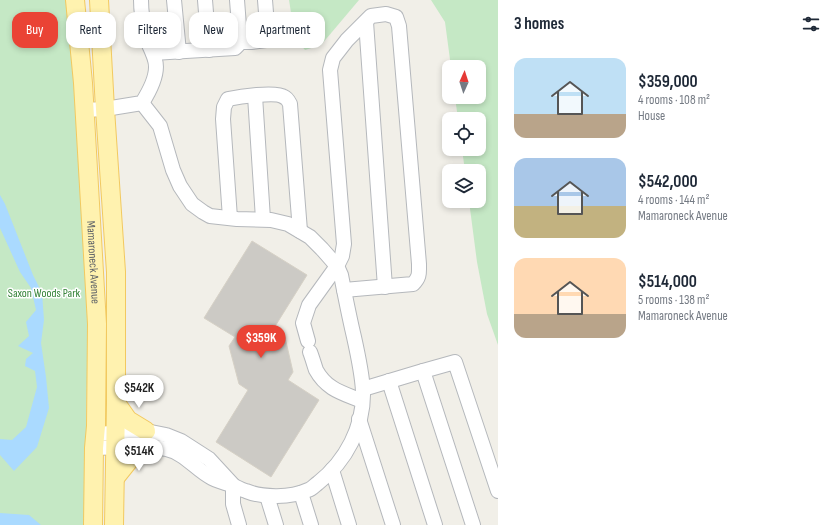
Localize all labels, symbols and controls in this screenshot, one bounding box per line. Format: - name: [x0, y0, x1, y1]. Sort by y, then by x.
- chip: Buy: [12, 12, 58, 48]
- chip: Rent: [66, 12, 116, 48]
- chip: Filters: [124, 12, 181, 48]
- chip: New: [189, 12, 238, 48]
- chip: Apartment: [246, 12, 325, 48]
- icon: filters: [800, 13, 822, 35]
- text: 3 homes: [514, 14, 564, 34]
- north arrow: [442, 60, 486, 104]
- map controls: [442, 60, 486, 208]
- text: $359,000: [638, 72, 698, 92]
- icon: home: [546, 74, 594, 122]
- text: 4 rooms · 108 m²: [638, 92, 710, 108]
- text: House: [638, 108, 665, 124]
- button: locate: [442, 112, 486, 156]
- button: layers: [442, 164, 486, 208]
- text: $542,000: [638, 172, 698, 192]
- icon: home: [546, 174, 594, 222]
- text: 4 rooms · 144 m²: [638, 192, 709, 208]
- text: Mamaroneck Avenue: [638, 208, 728, 224]
- street label: Mamaroneck Avenue: [83, 220, 103, 304]
- text: $514,000: [638, 272, 697, 292]
- icon: home: [546, 274, 594, 322]
- park label: Saxon Woods Park: [8, 286, 81, 301]
- text: 5 rooms · 138 m²: [638, 292, 709, 308]
- text: Mamaroneck Avenue: [638, 308, 728, 324]
- pin: $359K: [233, 325, 289, 359]
- text: $359K: [246, 330, 276, 346]
- pin: $542K: [111, 375, 167, 409]
- text: $542K: [124, 380, 154, 396]
- pin: $514K: [111, 438, 167, 472]
- text: $514K: [124, 443, 154, 459]

